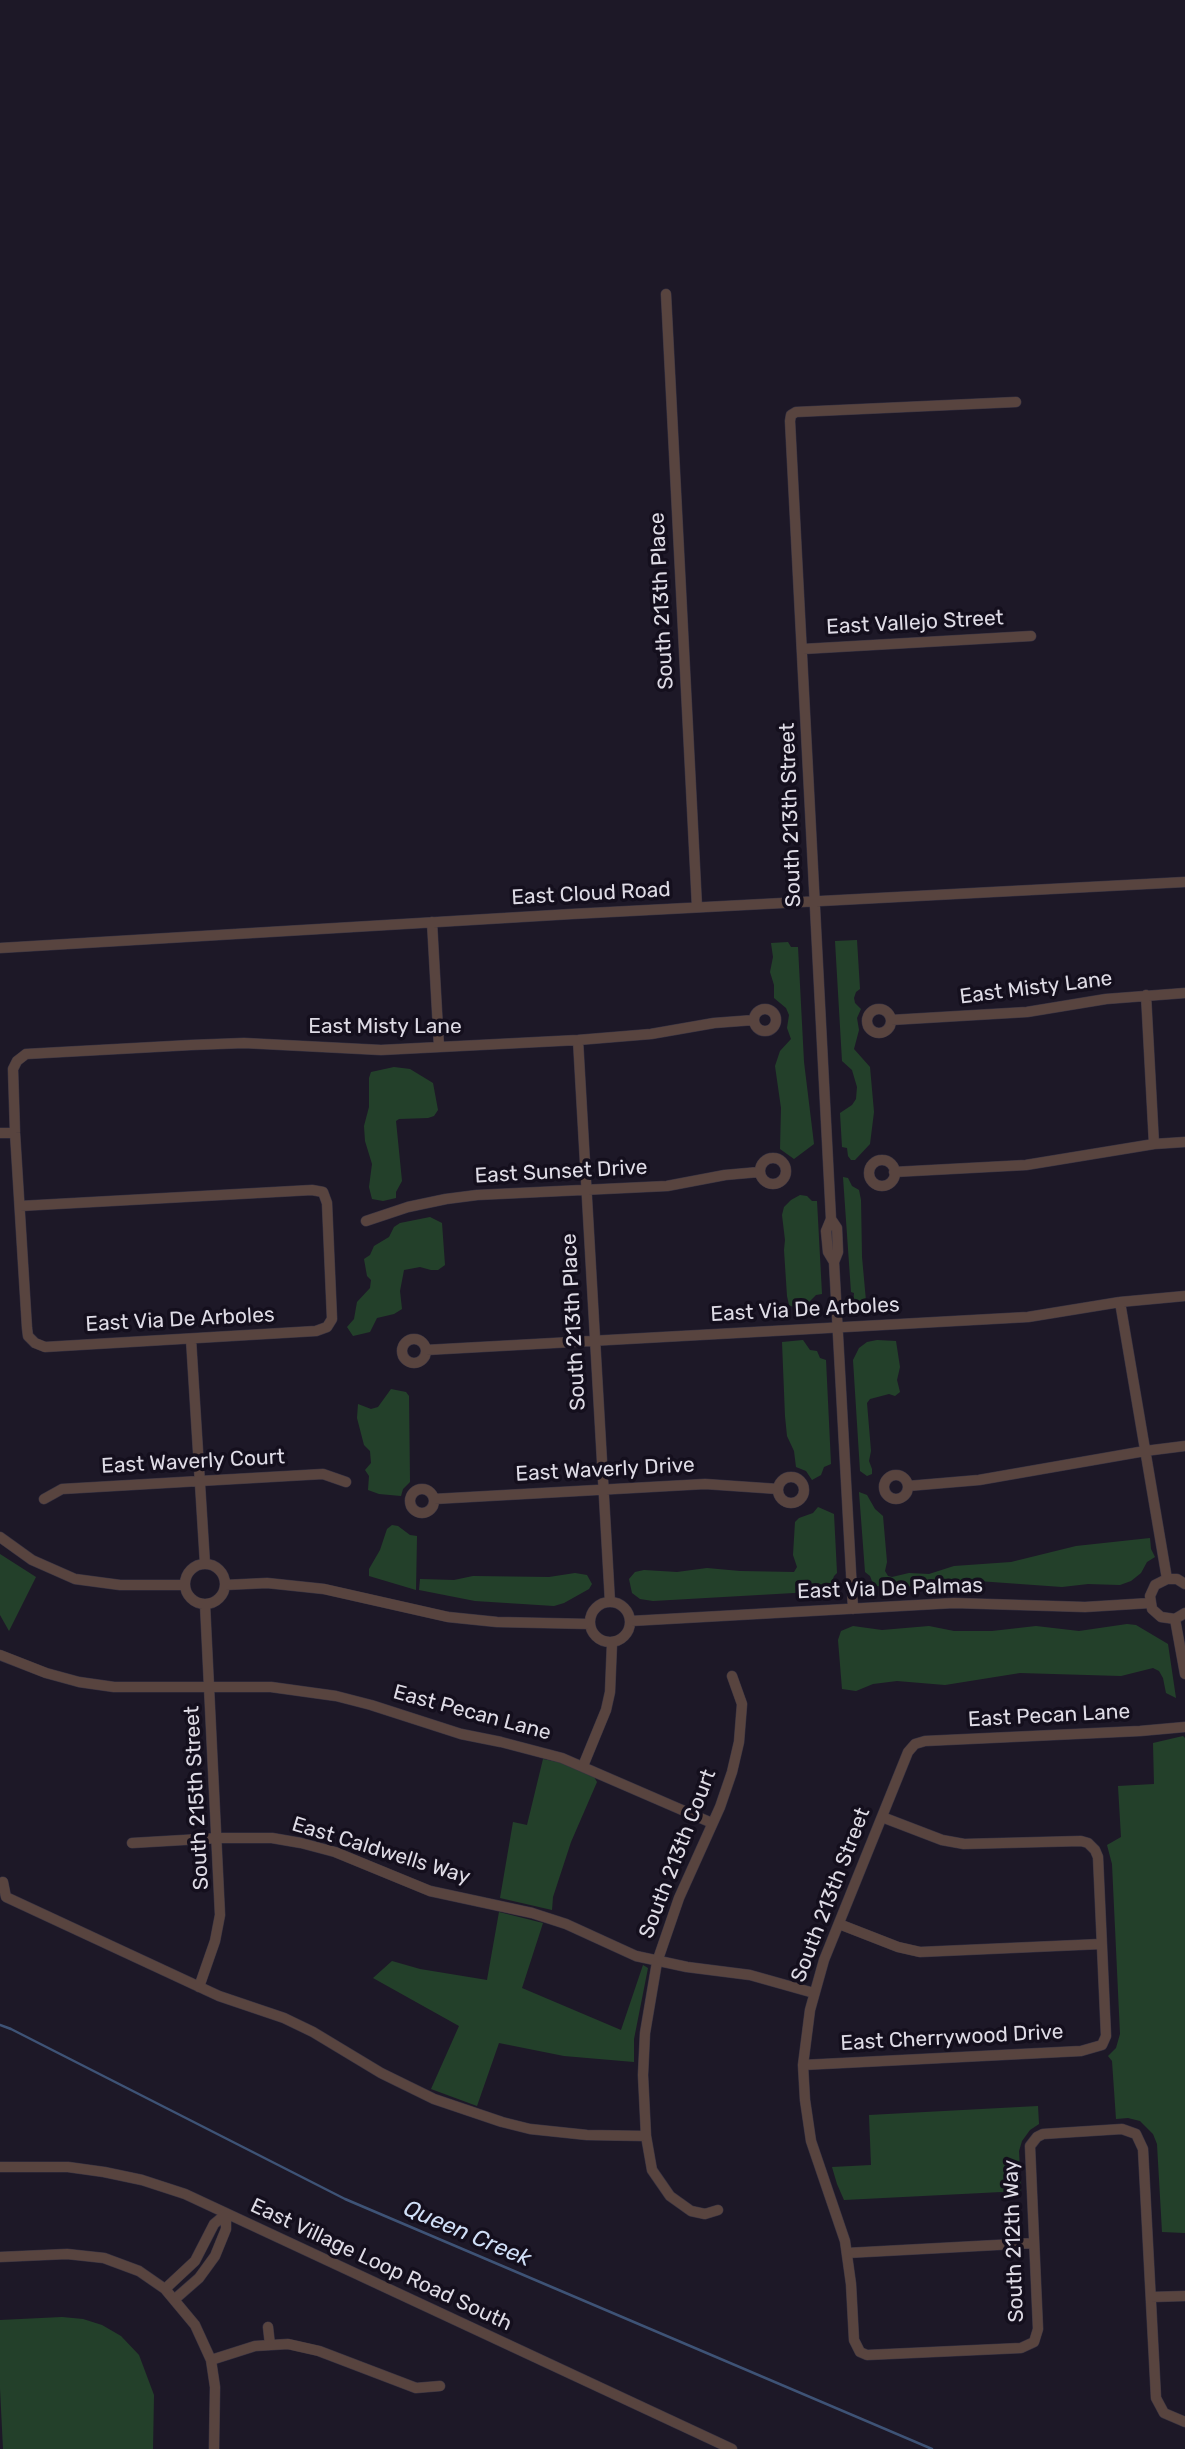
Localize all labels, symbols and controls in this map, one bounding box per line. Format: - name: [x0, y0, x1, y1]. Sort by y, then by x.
- street label: South 213th Place: [645, 512, 679, 690]
- street label: East Vallejo Street: [826, 606, 1004, 640]
- street label: South 213th Street: [775, 722, 807, 908]
- street label: East Cloud Road: [511, 877, 671, 911]
- street label: East Misty Lane: [958, 966, 1114, 1010]
- street label: East Misty Lane: [308, 1014, 462, 1040]
- street label: East Sunset Drive: [474, 1155, 648, 1189]
- street label: South 213th Place: [557, 1233, 591, 1411]
- street label: East Via De Arboles: [710, 1292, 900, 1328]
- street label: East Via De Arboles: [85, 1302, 275, 1338]
- street label: East Waverly Court: [101, 1445, 285, 1479]
- street label: East Waverly Drive: [515, 1453, 695, 1487]
- street label: East Via De Palmas: [797, 1573, 983, 1605]
- street label: East Pecan Lane: [390, 1680, 554, 1746]
- street label: East Pecan Lane: [967, 1699, 1131, 1733]
- street label: South 215th Street: [180, 1705, 214, 1891]
- street label: South 213th Court: [634, 1766, 722, 1942]
- street label: South 213th Street: [786, 1804, 876, 1986]
- street label: East Caldwells Way: [289, 1812, 473, 1890]
- street label: East Cherrywood Drive: [840, 2020, 1064, 2056]
- street label: South 212th Way: [999, 2159, 1029, 2323]
- street label: East Village Loop Road South: [246, 2193, 516, 2337]
- water label: Queen Creek: [399, 2195, 535, 2273]

